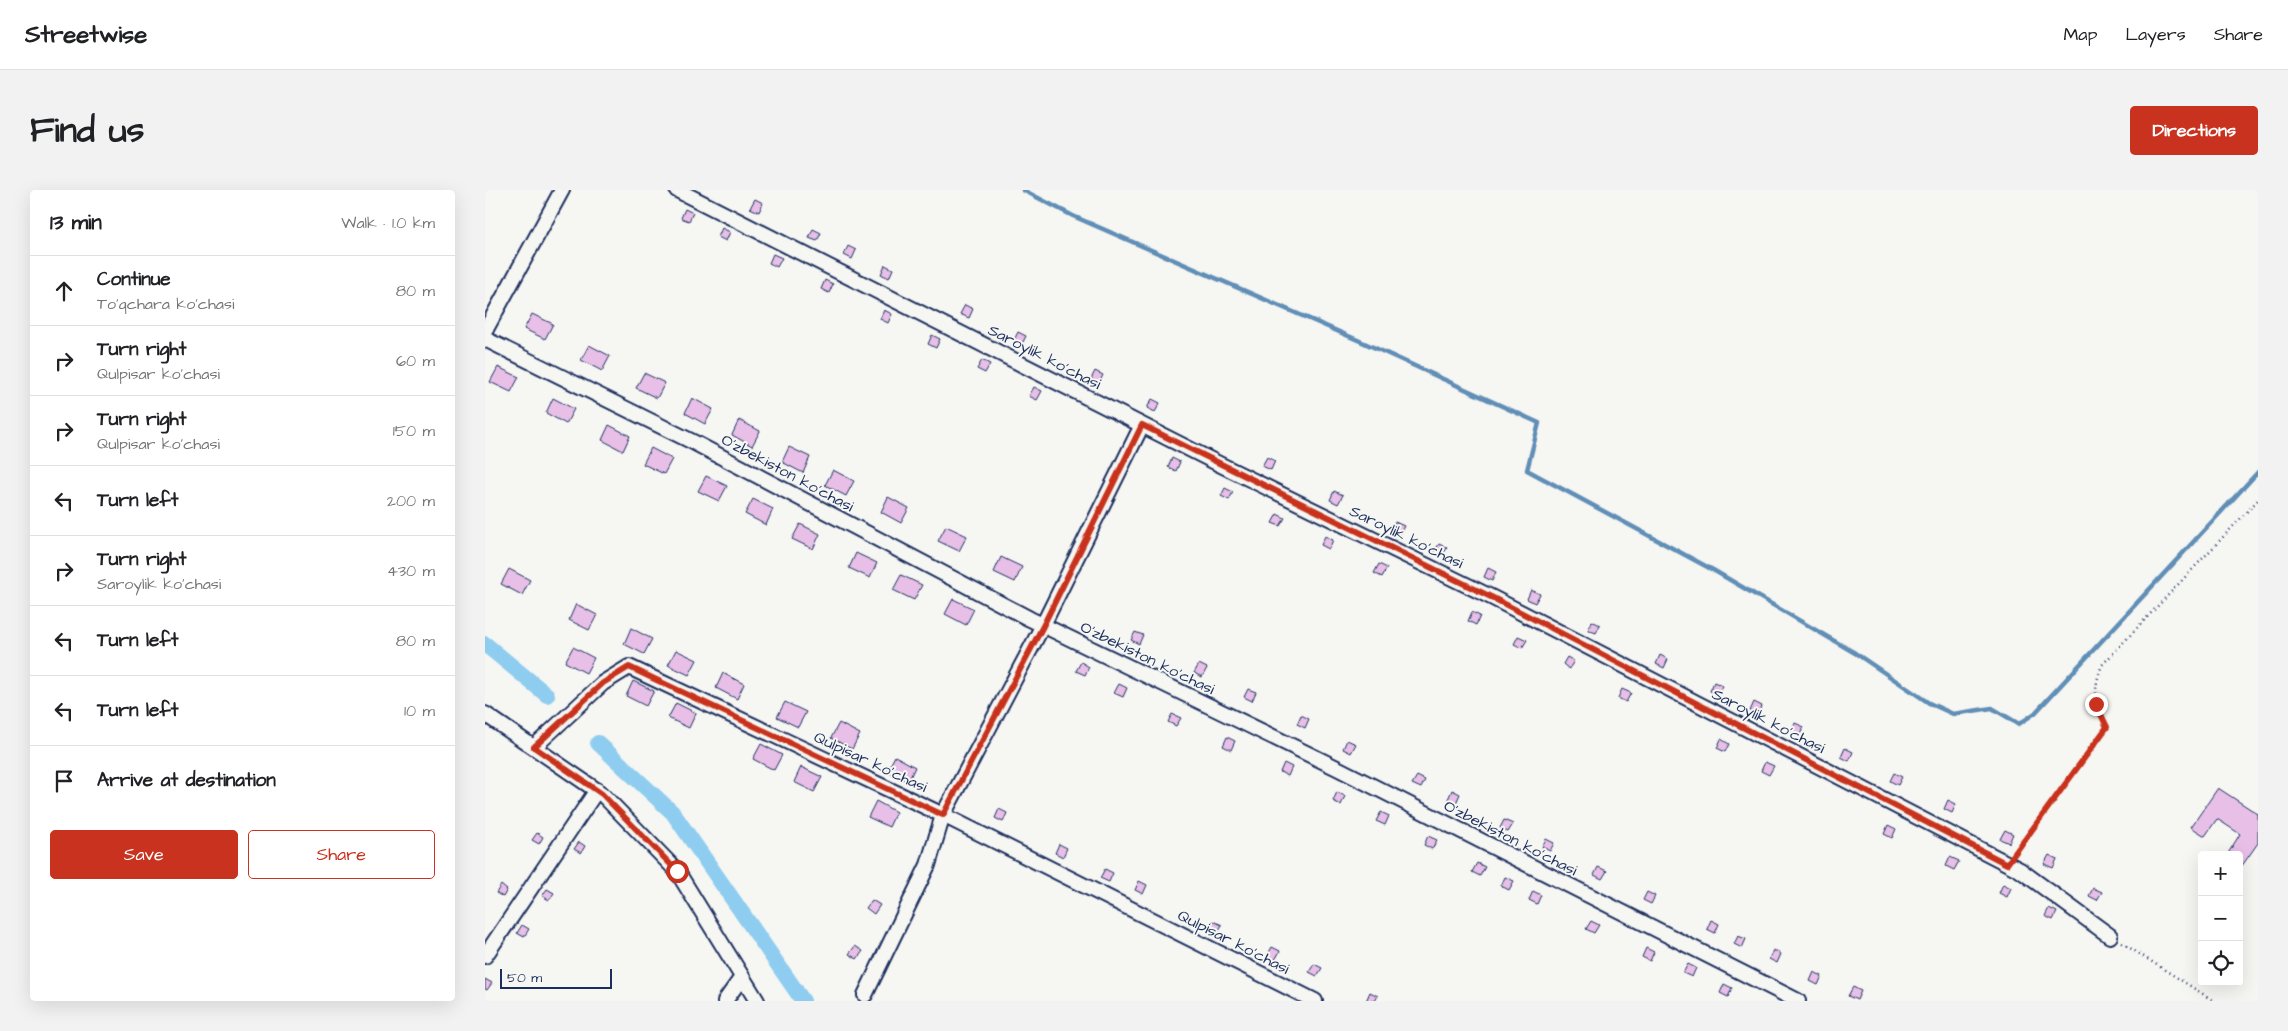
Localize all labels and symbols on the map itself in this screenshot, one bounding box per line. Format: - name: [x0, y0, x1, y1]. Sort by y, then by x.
- street label: Saroylik ko'chasi: [984, 319, 1105, 396]
- street label: O'zbekiston ko'chasi: [717, 429, 858, 517]
- street label: Saroylik ko'chasi: [1345, 500, 1468, 575]
- street label: O'zbekiston ko'chasi: [1077, 616, 1219, 700]
- street label: Saroylik ko'chasi: [1708, 683, 1829, 760]
- route end: [2085, 693, 2108, 716]
- street label: Qulpisar ko'chasi: [810, 726, 931, 798]
- street label: O'zbekiston ko'chasi: [1440, 795, 1582, 881]
- route start: [666, 860, 689, 883]
- street label: Qulpisar ko'chasi: [1174, 904, 1294, 980]
- scale bar: [500, 966, 613, 989]

